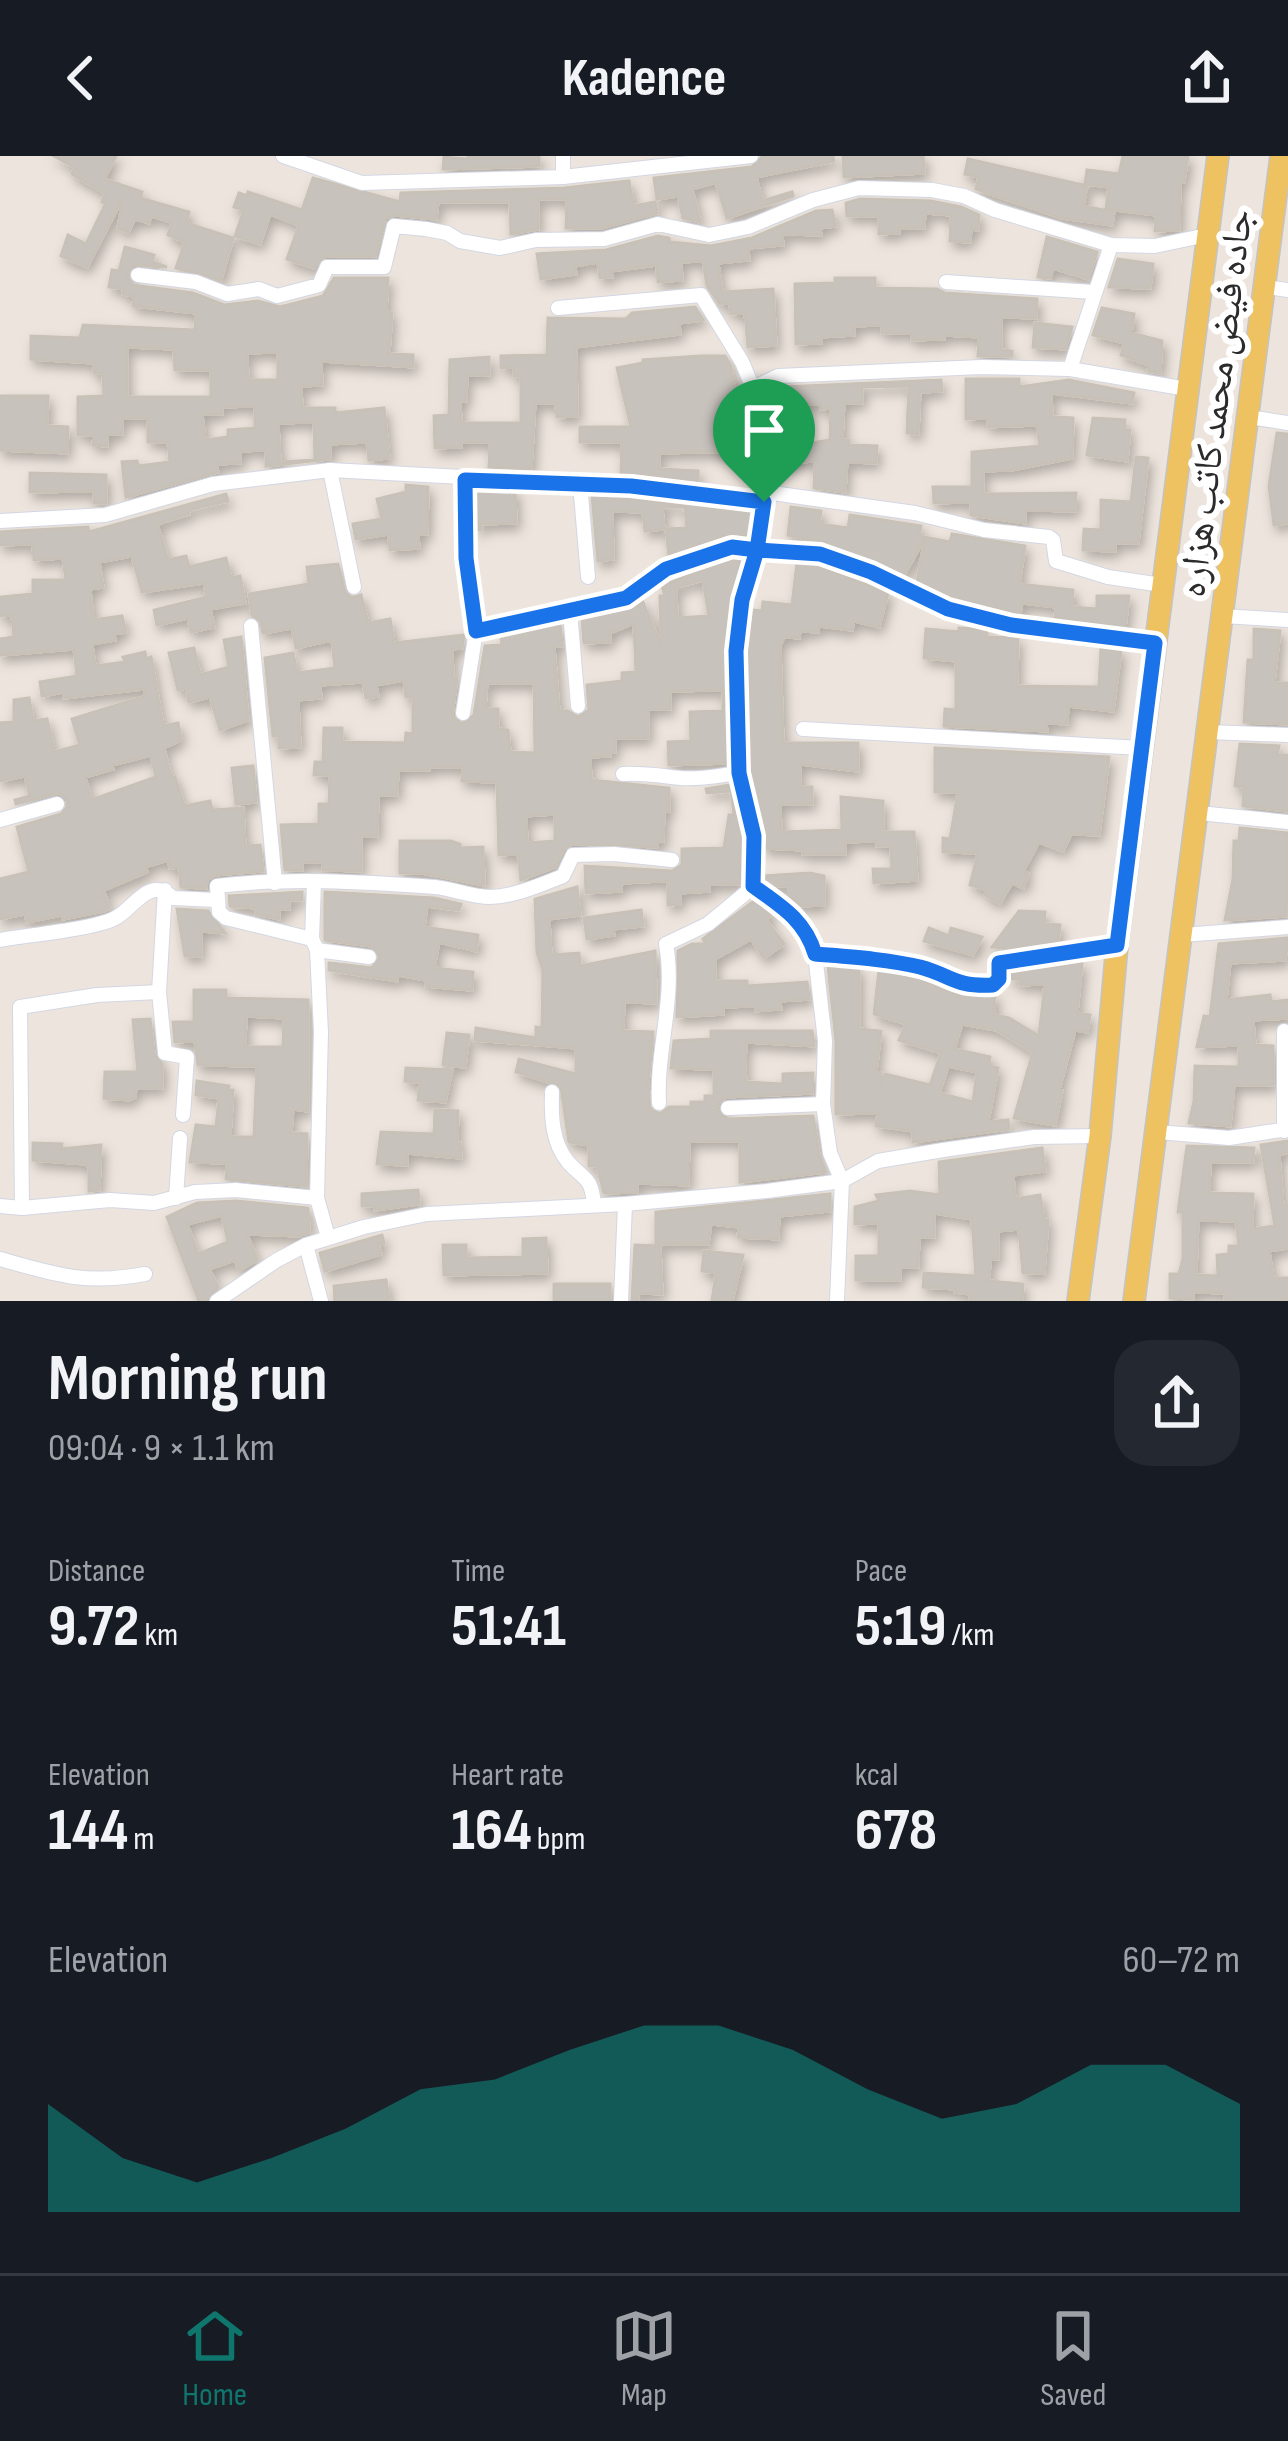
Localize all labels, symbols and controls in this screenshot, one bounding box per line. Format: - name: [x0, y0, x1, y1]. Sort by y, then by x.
- icon: back: [48, 45, 114, 111]
- icon: share: [1174, 45, 1240, 111]
- text: Kadence: [562, 46, 726, 111]
- street label: جاده فیض محمد کاتب هزاره: [1169, 207, 1264, 600]
- pin: [713, 379, 815, 502]
- icon: arrive: [731, 397, 797, 463]
- text: Morning run: [48, 1340, 328, 1419]
- button: share: [1114, 1340, 1240, 1466]
- text: 09:04 · 9 × 1.1 km: [48, 1425, 275, 1472]
- text: Distance: [48, 1551, 145, 1591]
- text: Time: [451, 1551, 505, 1591]
- text: Pace: [855, 1551, 907, 1591]
- text: 9.72: [48, 1591, 139, 1663]
- text: 51:41: [451, 1591, 566, 1663]
- text: 5:19: [855, 1591, 946, 1663]
- text: km: [139, 1615, 178, 1655]
- text: /km: [946, 1615, 995, 1655]
- text: Elevation: [48, 1755, 150, 1795]
- text: Heart rate: [451, 1755, 564, 1795]
- text: kcal: [855, 1755, 898, 1795]
- text: 144: [48, 1795, 128, 1867]
- text: 164: [451, 1795, 532, 1867]
- text: 678: [855, 1795, 937, 1867]
- text: m: [128, 1819, 155, 1859]
- text: bpm: [532, 1819, 585, 1859]
- text: Elevation: [48, 1937, 168, 1984]
- text: 60–72 m: [1123, 1937, 1240, 1984]
- tab: Home: [182, 2303, 248, 2415]
- tab: Map: [611, 2303, 677, 2415]
- tab: Saved: [1040, 2303, 1106, 2415]

